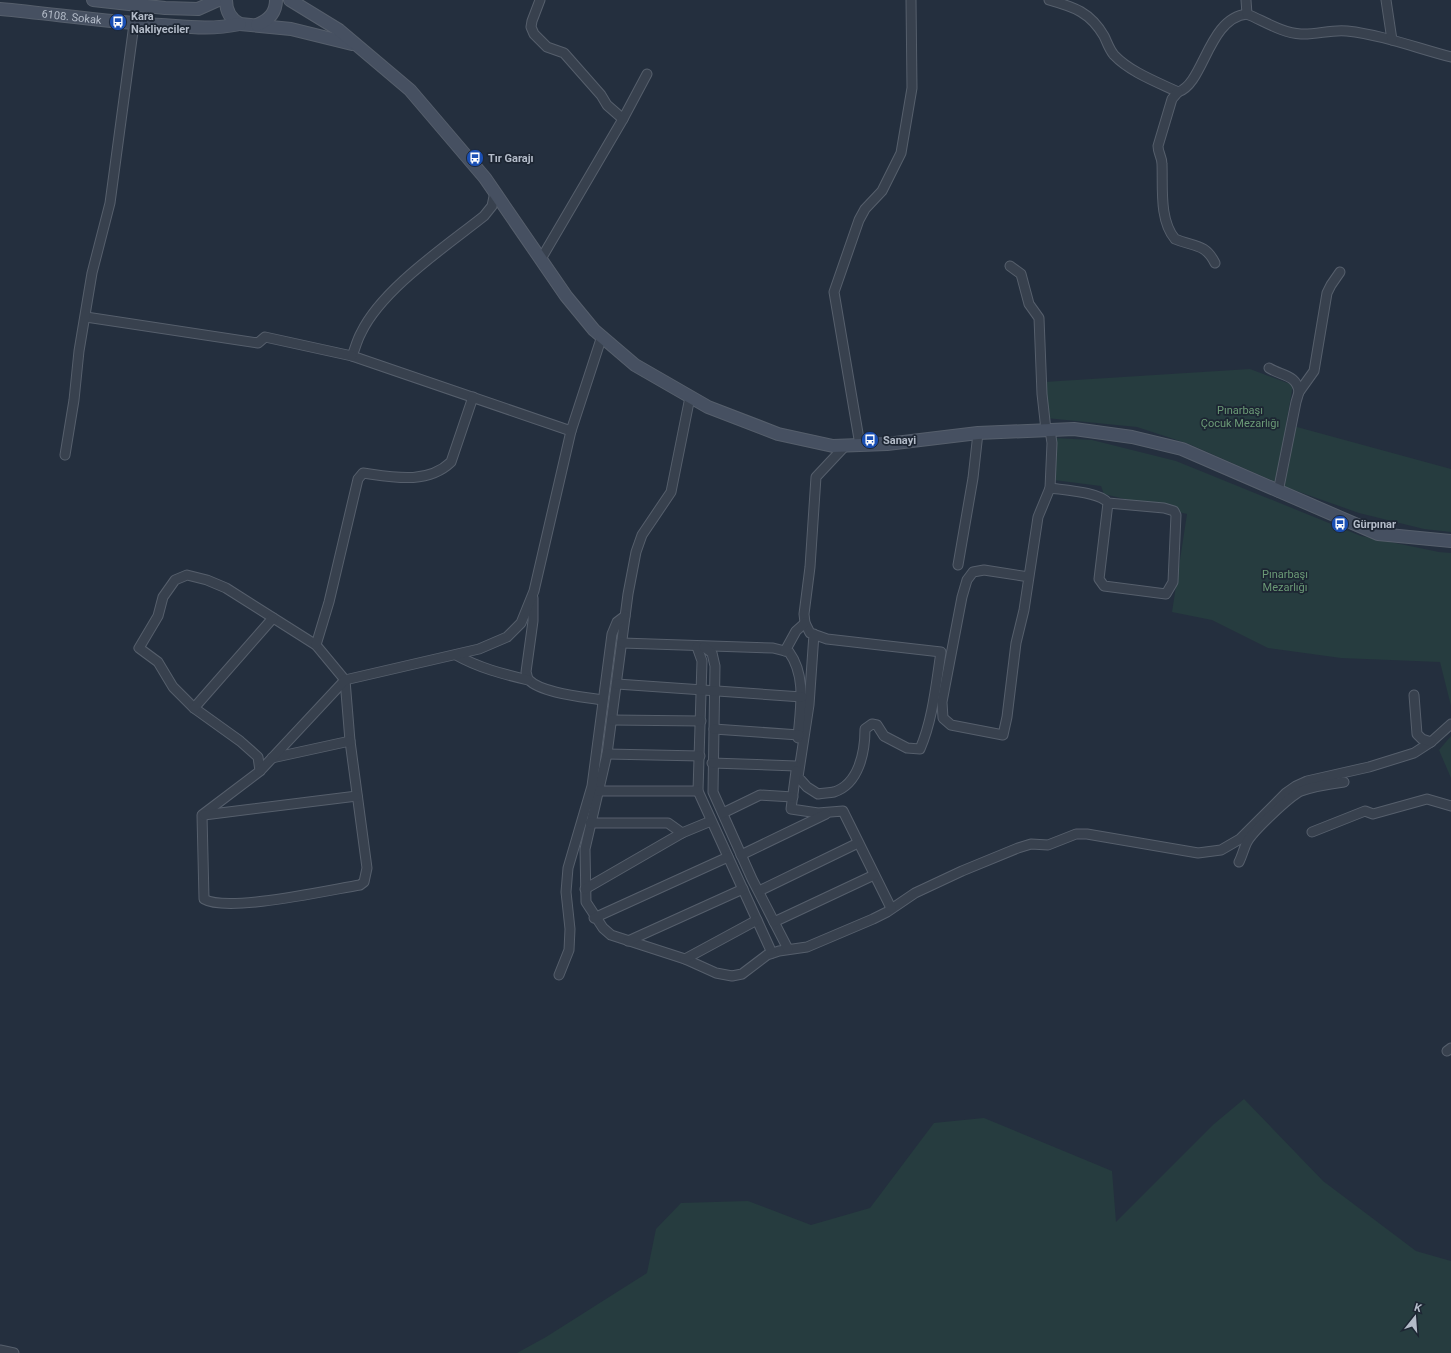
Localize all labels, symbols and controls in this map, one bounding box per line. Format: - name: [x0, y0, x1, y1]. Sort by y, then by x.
- street label: 6108. Sokak: [41, 7, 103, 27]
- place label: Kara Nakliyeciler: [131, 10, 189, 36]
- bus stop icon: Kara Nakliyeciler: [108, 12, 128, 32]
- bus stop icon: Tır Garajı: [465, 148, 485, 168]
- place label: Tır Garajı: [488, 152, 534, 165]
- park label: Pınarbaşı Çocuk Mezarlığı: [1201, 404, 1279, 430]
- bus stop icon: Sanayi: [860, 430, 880, 450]
- place label: Sanayi: [883, 434, 916, 447]
- bus stop icon: Gürpınar: [1330, 514, 1350, 534]
- place label: Gürpınar: [1353, 518, 1396, 531]
- park label: Pınarbaşı Mezarlığı: [1262, 568, 1308, 594]
- north arrow: [1395, 1297, 1435, 1337]
- text: K: [1413, 1301, 1424, 1315]

